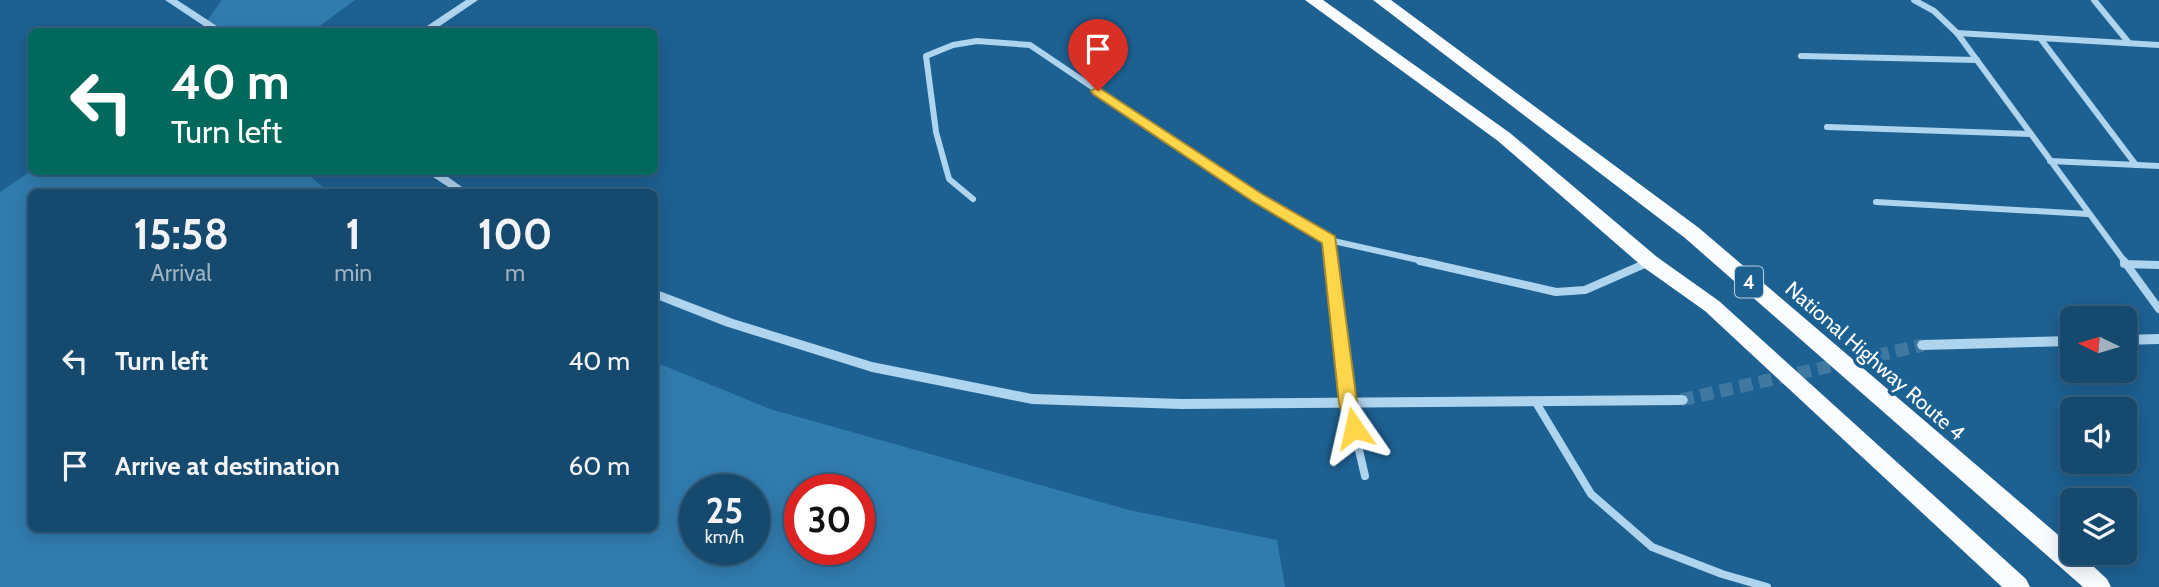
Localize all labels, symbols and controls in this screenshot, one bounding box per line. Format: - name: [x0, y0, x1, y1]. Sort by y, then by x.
- pin: [1068, 19, 1128, 91]
- icon: arrive: [1079, 30, 1117, 68]
- text: 40 m: [171, 52, 290, 111]
- icon: left: [56, 56, 147, 147]
- text: Turn left: [171, 112, 282, 151]
- text: 15:58: [133, 208, 229, 260]
- text: 1: [345, 208, 361, 260]
- text: 100: [478, 208, 552, 260]
- text: Arrival: [151, 259, 212, 287]
- text: min: [334, 259, 372, 287]
- text: m: [505, 259, 525, 287]
- road number: 4: [1735, 266, 1763, 298]
- street label: National Highway Route 4: [1781, 276, 1970, 445]
- north arrow: [2060, 306, 2137, 383]
- map controls: [2060, 306, 2137, 565]
- icon: left: [56, 342, 94, 380]
- text: Turn left: [115, 345, 208, 377]
- text: 40 m: [568, 345, 630, 377]
- position arrow: [1317, 391, 1391, 465]
- button: sound: [2060, 397, 2137, 474]
- icon: arrive: [56, 447, 94, 485]
- text: Arrive at destination: [115, 450, 340, 482]
- text: 60 m: [568, 450, 630, 482]
- speed limit sign: 30: [784, 474, 875, 565]
- button: layers: [2060, 488, 2137, 565]
- text: 25: [706, 489, 743, 532]
- text: km/h: [705, 526, 744, 548]

